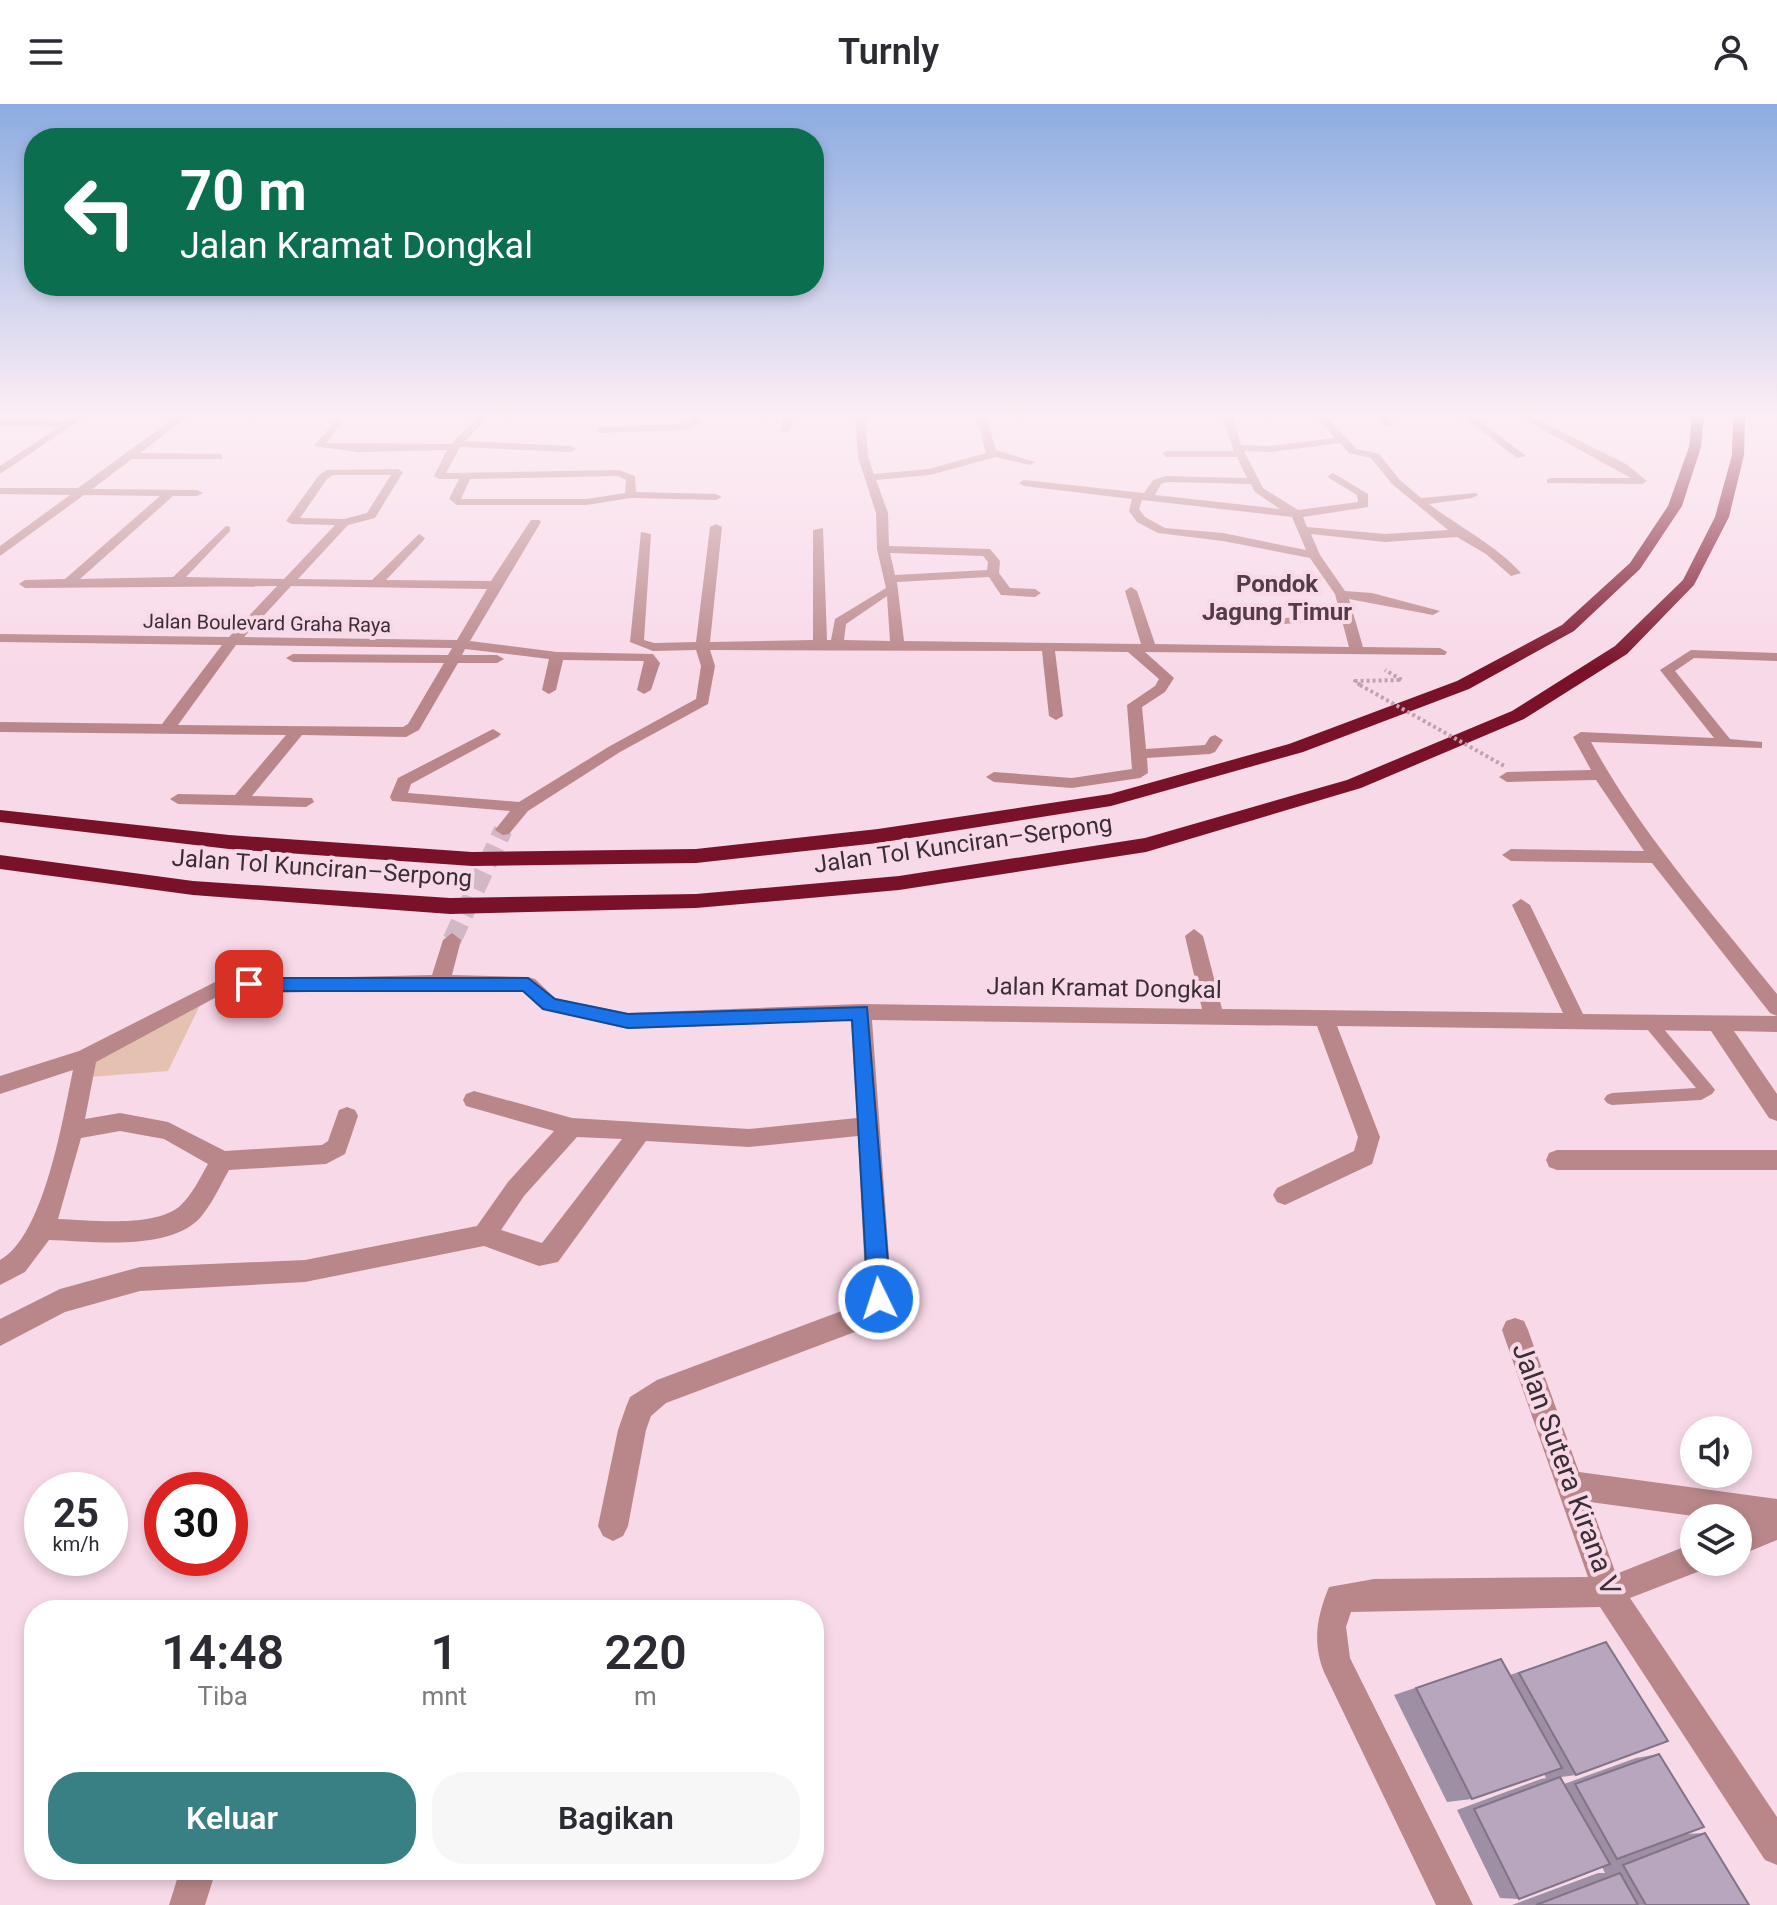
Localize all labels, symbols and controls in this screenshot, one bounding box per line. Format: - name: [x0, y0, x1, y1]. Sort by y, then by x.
- icon: menu: [24, 30, 68, 74]
- icon: person: [1709, 30, 1753, 74]
- text: Turnly: [838, 31, 939, 73]
- text: 70 m: [180, 158, 307, 224]
- icon: left: [48, 160, 152, 264]
- text: Jalan Kramat Dongkal: [180, 225, 533, 267]
- district label: Pondok Jagung Timur: [1202, 570, 1352, 626]
- street label: Jalan Boulevard Graha Raya: [143, 609, 391, 637]
- street label: Jalan Tol Kunciran–Serpong: [812, 809, 1114, 879]
- street label: Jalan Tol Kunciran–Serpong: [171, 844, 473, 892]
- pin: [215, 950, 283, 1018]
- icon: arrive: [227, 962, 271, 1006]
- street label: Jalan Kramat Dongkal: [986, 972, 1222, 1004]
- position arrow: [837, 1257, 921, 1341]
- street label: Jalan Sutera Kirana V: [1505, 1338, 1628, 1600]
- map controls: [1680, 1416, 1752, 1576]
- button: sound: [1680, 1416, 1752, 1488]
- speed limit sign: 30: [144, 1472, 248, 1576]
- text: 25: [53, 1490, 99, 1537]
- button: layers: [1680, 1504, 1752, 1576]
- text: km/h: [53, 1532, 99, 1556]
- text: 14:48: [161, 1624, 284, 1681]
- text: 1: [431, 1624, 458, 1681]
- text: 220: [604, 1624, 687, 1681]
- text: Tiba: [197, 1681, 248, 1711]
- text: mnt: [421, 1681, 467, 1711]
- text: m: [634, 1681, 657, 1711]
- button: Keluar: [48, 1772, 416, 1864]
- button: Bagikan: [432, 1772, 800, 1864]

